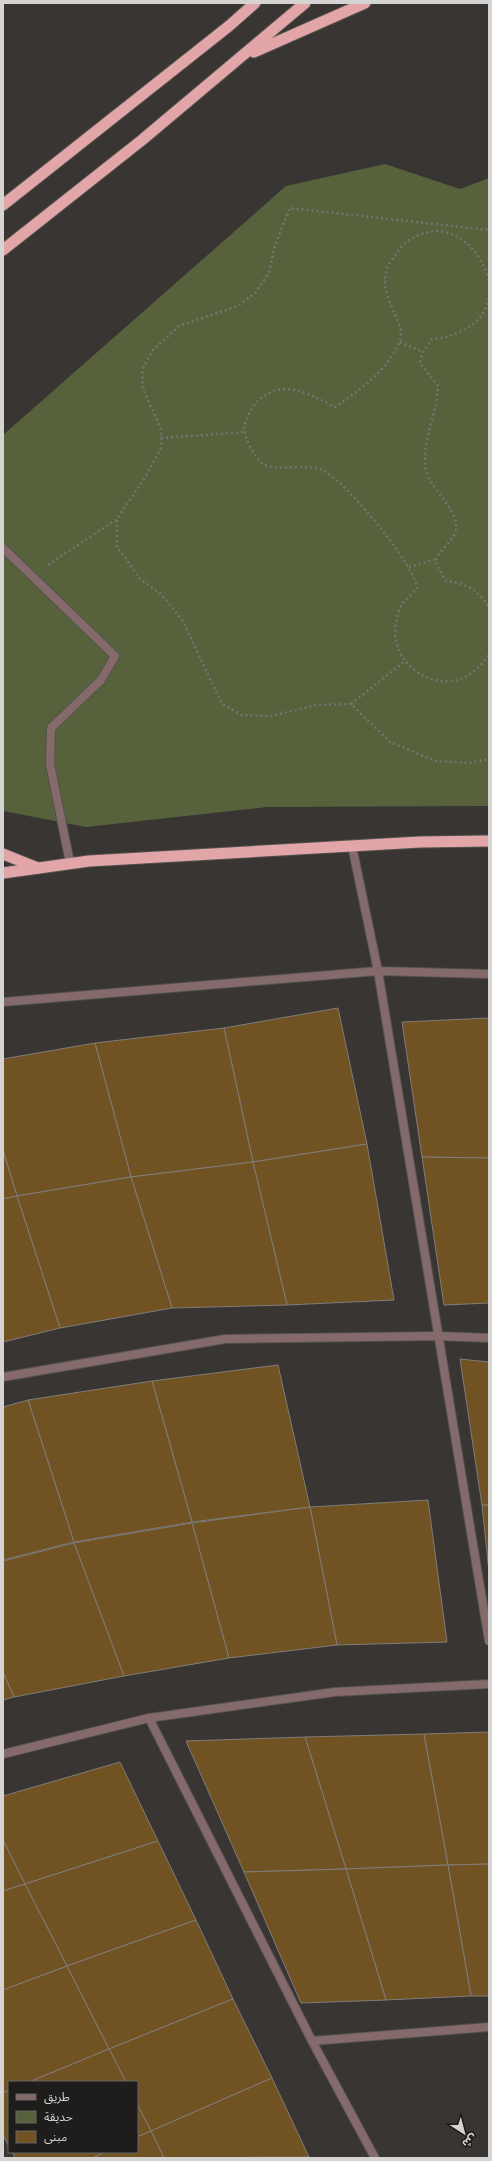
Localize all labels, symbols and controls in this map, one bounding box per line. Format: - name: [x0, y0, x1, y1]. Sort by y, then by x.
- legend: [8, 2081, 138, 2153]
- text: طريق: [44, 2087, 70, 2105]
- text: حديقة: [44, 2107, 73, 2125]
- north arrow: [444, 2113, 484, 2153]
- text: مبنى: [44, 2127, 67, 2145]
- text: ش: [460, 2131, 481, 2153]

